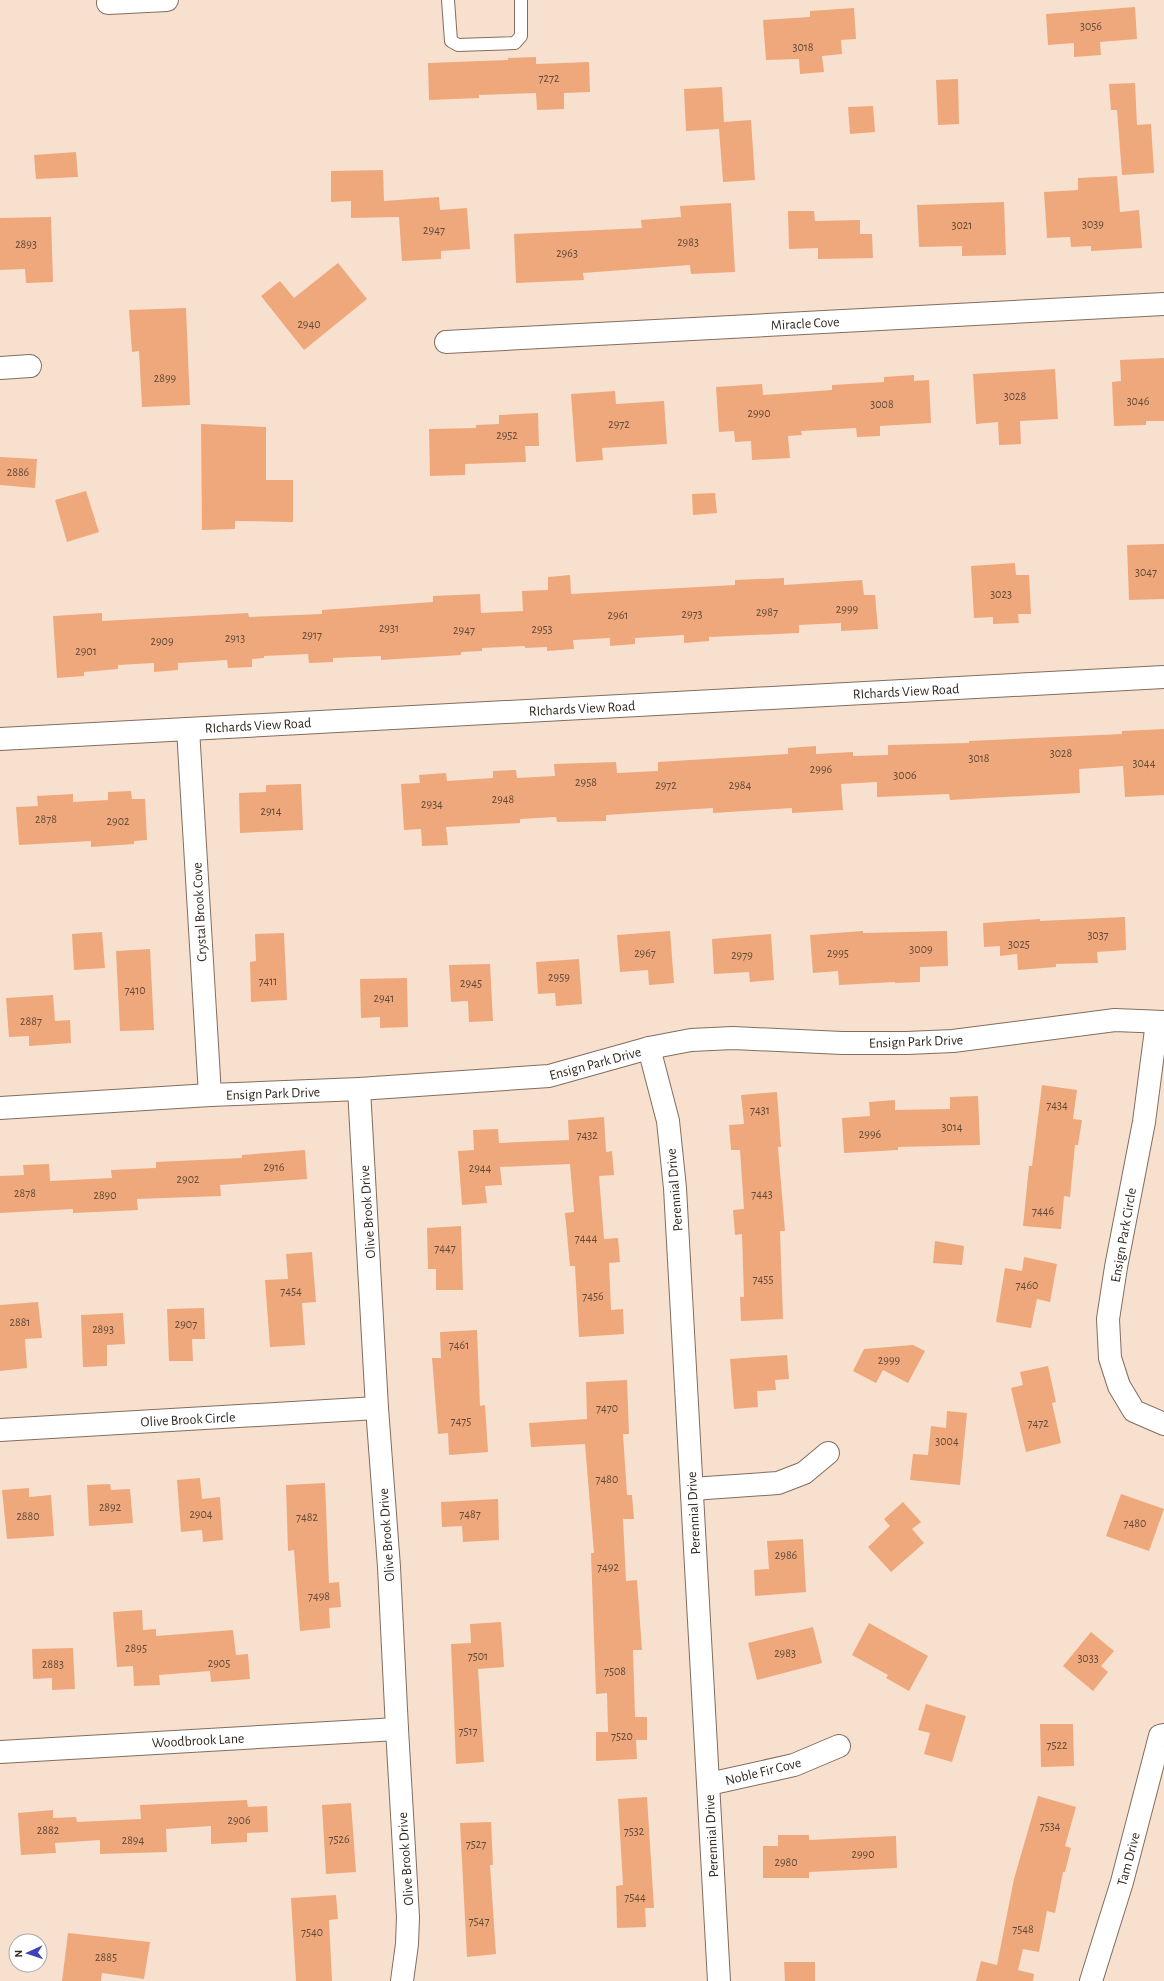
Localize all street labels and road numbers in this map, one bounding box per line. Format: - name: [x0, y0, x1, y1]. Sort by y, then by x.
- street label: Miracle Cove: [770, 315, 840, 333]
- street label: RIchards View Road: [852, 682, 960, 702]
- street label: RIchards View Road: [528, 699, 636, 719]
- street label: RIchards View Road: [204, 716, 312, 736]
- street label: Crystal Brook Cove: [190, 862, 210, 962]
- street label: Ensign Park Drive: [869, 1033, 963, 1051]
- street label: Ensign Park Drive: [548, 1045, 643, 1083]
- street label: Ensign Park Drive: [226, 1085, 320, 1103]
- street label: Perennial Drive: [664, 1148, 686, 1232]
- street label: Olive Brook Drive: [358, 1165, 378, 1259]
- street label: Ensign Park Circle: [1109, 1187, 1139, 1284]
- street label: Olive Brook Circle: [140, 1411, 236, 1429]
- street label: Perennial Drive: [685, 1471, 703, 1555]
- street label: Olive Brook Drive: [377, 1488, 397, 1582]
- street label: Woodbrook Lane: [151, 1732, 245, 1750]
- street label: Noble Fir Cove: [724, 1756, 803, 1788]
- street label: Perennial Drive: [703, 1794, 721, 1878]
- street label: Olive Brook Drive: [396, 1812, 416, 1906]
- street label: Tam Drive: [1115, 1831, 1143, 1888]

